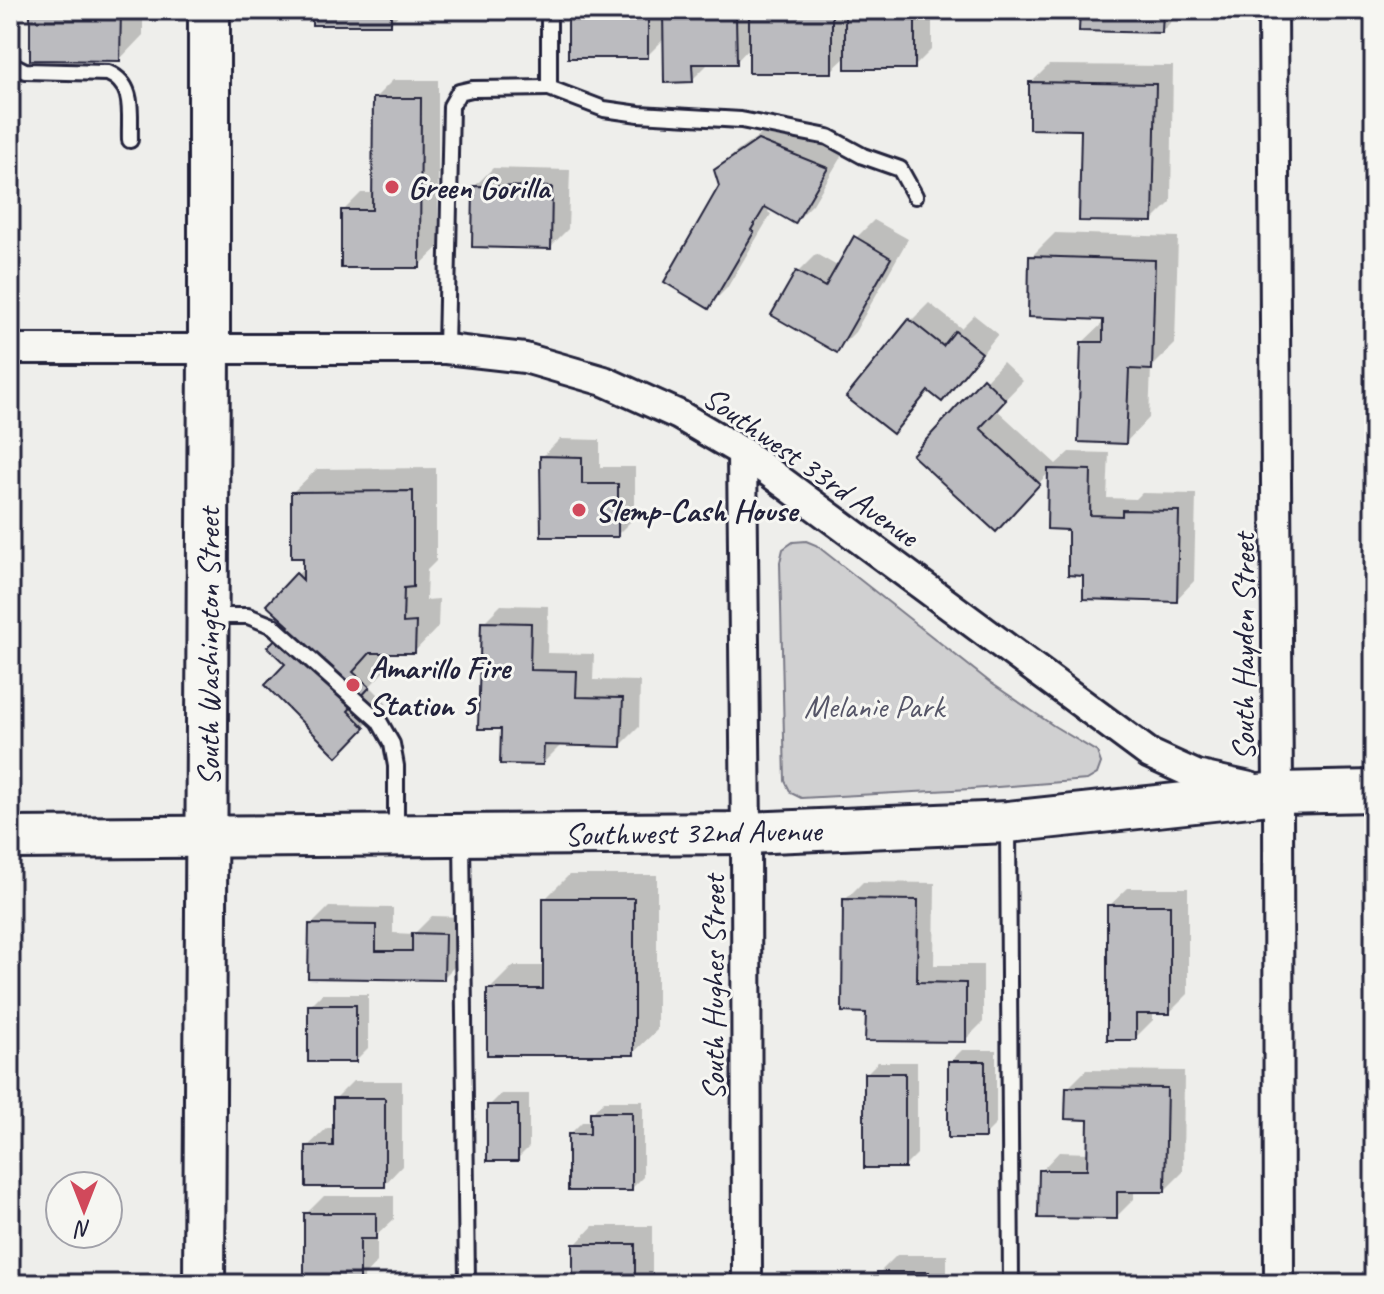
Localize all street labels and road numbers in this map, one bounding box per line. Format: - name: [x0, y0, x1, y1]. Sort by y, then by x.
- street label: Southwest 33rd Avenue: [695, 377, 929, 558]
- street label: South Washington Street: [188, 505, 229, 786]
- street label: South Hayden Street: [1223, 530, 1264, 761]
- street label: Southwest 32nd Avenue: [564, 810, 824, 855]
- street label: South Hughes Street: [693, 872, 734, 1101]

